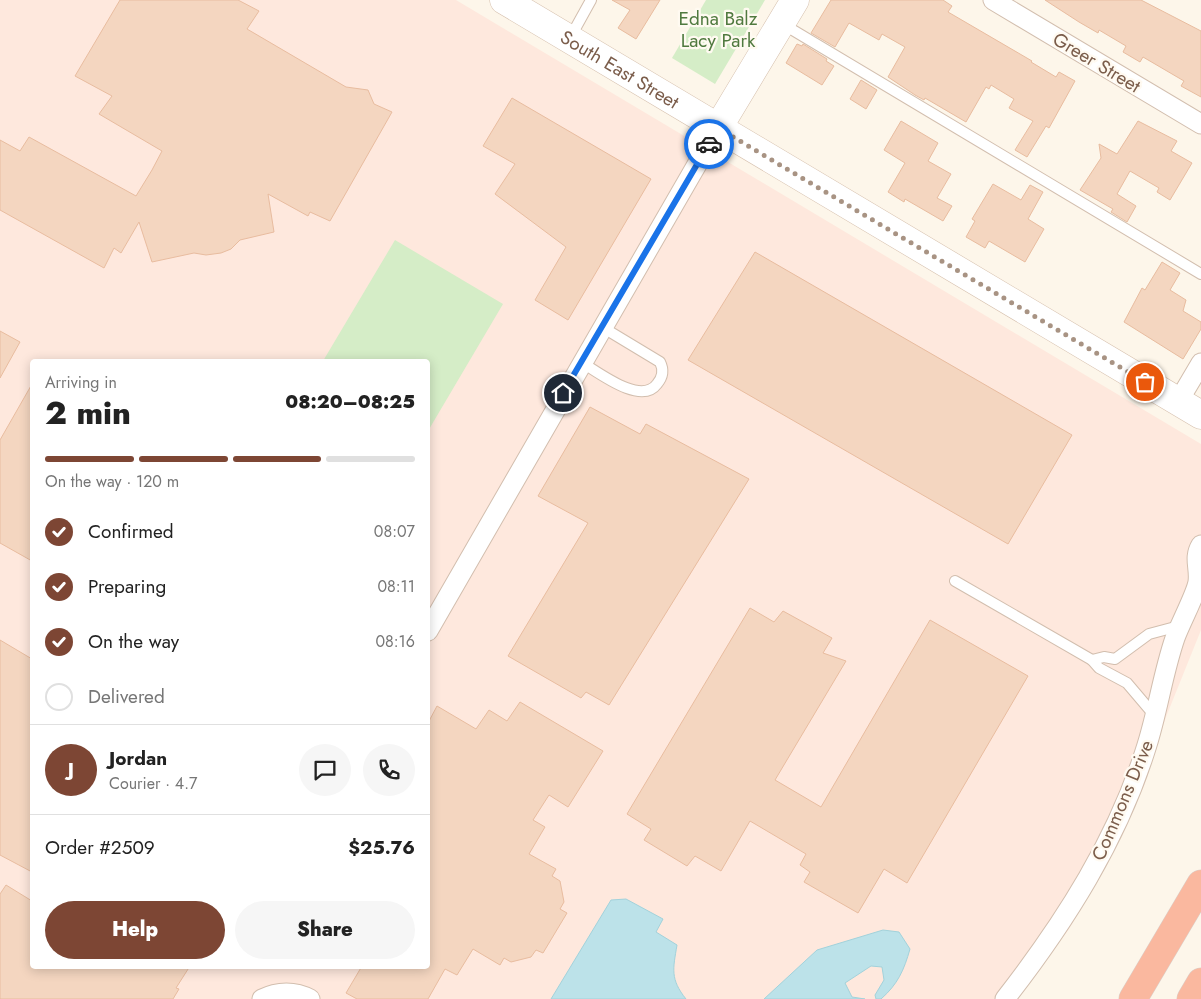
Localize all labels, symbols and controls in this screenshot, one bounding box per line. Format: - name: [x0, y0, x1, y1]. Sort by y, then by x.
- park label: Edna Balz Lacy Park: [679, 5, 758, 54]
- street label: South East Street: [555, 24, 685, 116]
- street label: Greer Street: [1048, 26, 1146, 99]
- courier: [684, 119, 734, 169]
- icon: car: [695, 130, 723, 158]
- pin: [1124, 361, 1166, 403]
- icon: bag: [1131, 368, 1159, 396]
- text: Arriving in: [45, 371, 117, 394]
- pin: [542, 372, 584, 414]
- icon: home: [549, 379, 577, 407]
- text: 08:20–08:25: [285, 388, 415, 415]
- text: 2 min: [45, 390, 131, 436]
- text: On the way · 120 m: [45, 470, 179, 493]
- icon: check: [45, 518, 73, 546]
- text: Confirmed: [88, 518, 174, 545]
- text: 08:07: [374, 520, 415, 543]
- icon: check: [45, 573, 73, 601]
- text: Preparing: [88, 573, 166, 600]
- text: 08:11: [377, 575, 415, 598]
- icon: check: [45, 628, 73, 656]
- text: On the way: [88, 628, 179, 655]
- text: 08:16: [375, 630, 415, 653]
- text: Delivered: [88, 683, 165, 710]
- street label: Commons Drive: [1085, 735, 1160, 865]
- button: chat: [299, 744, 351, 796]
- button: phone: [363, 744, 415, 796]
- text: Jordan: [109, 745, 167, 772]
- text: J: [68, 756, 74, 783]
- text: Courier · 4.7: [109, 772, 197, 795]
- text: Order #2509: [45, 834, 155, 861]
- text: $25.76: [348, 834, 415, 861]
- button: Help: [45, 901, 225, 959]
- button: Share: [235, 901, 415, 959]

